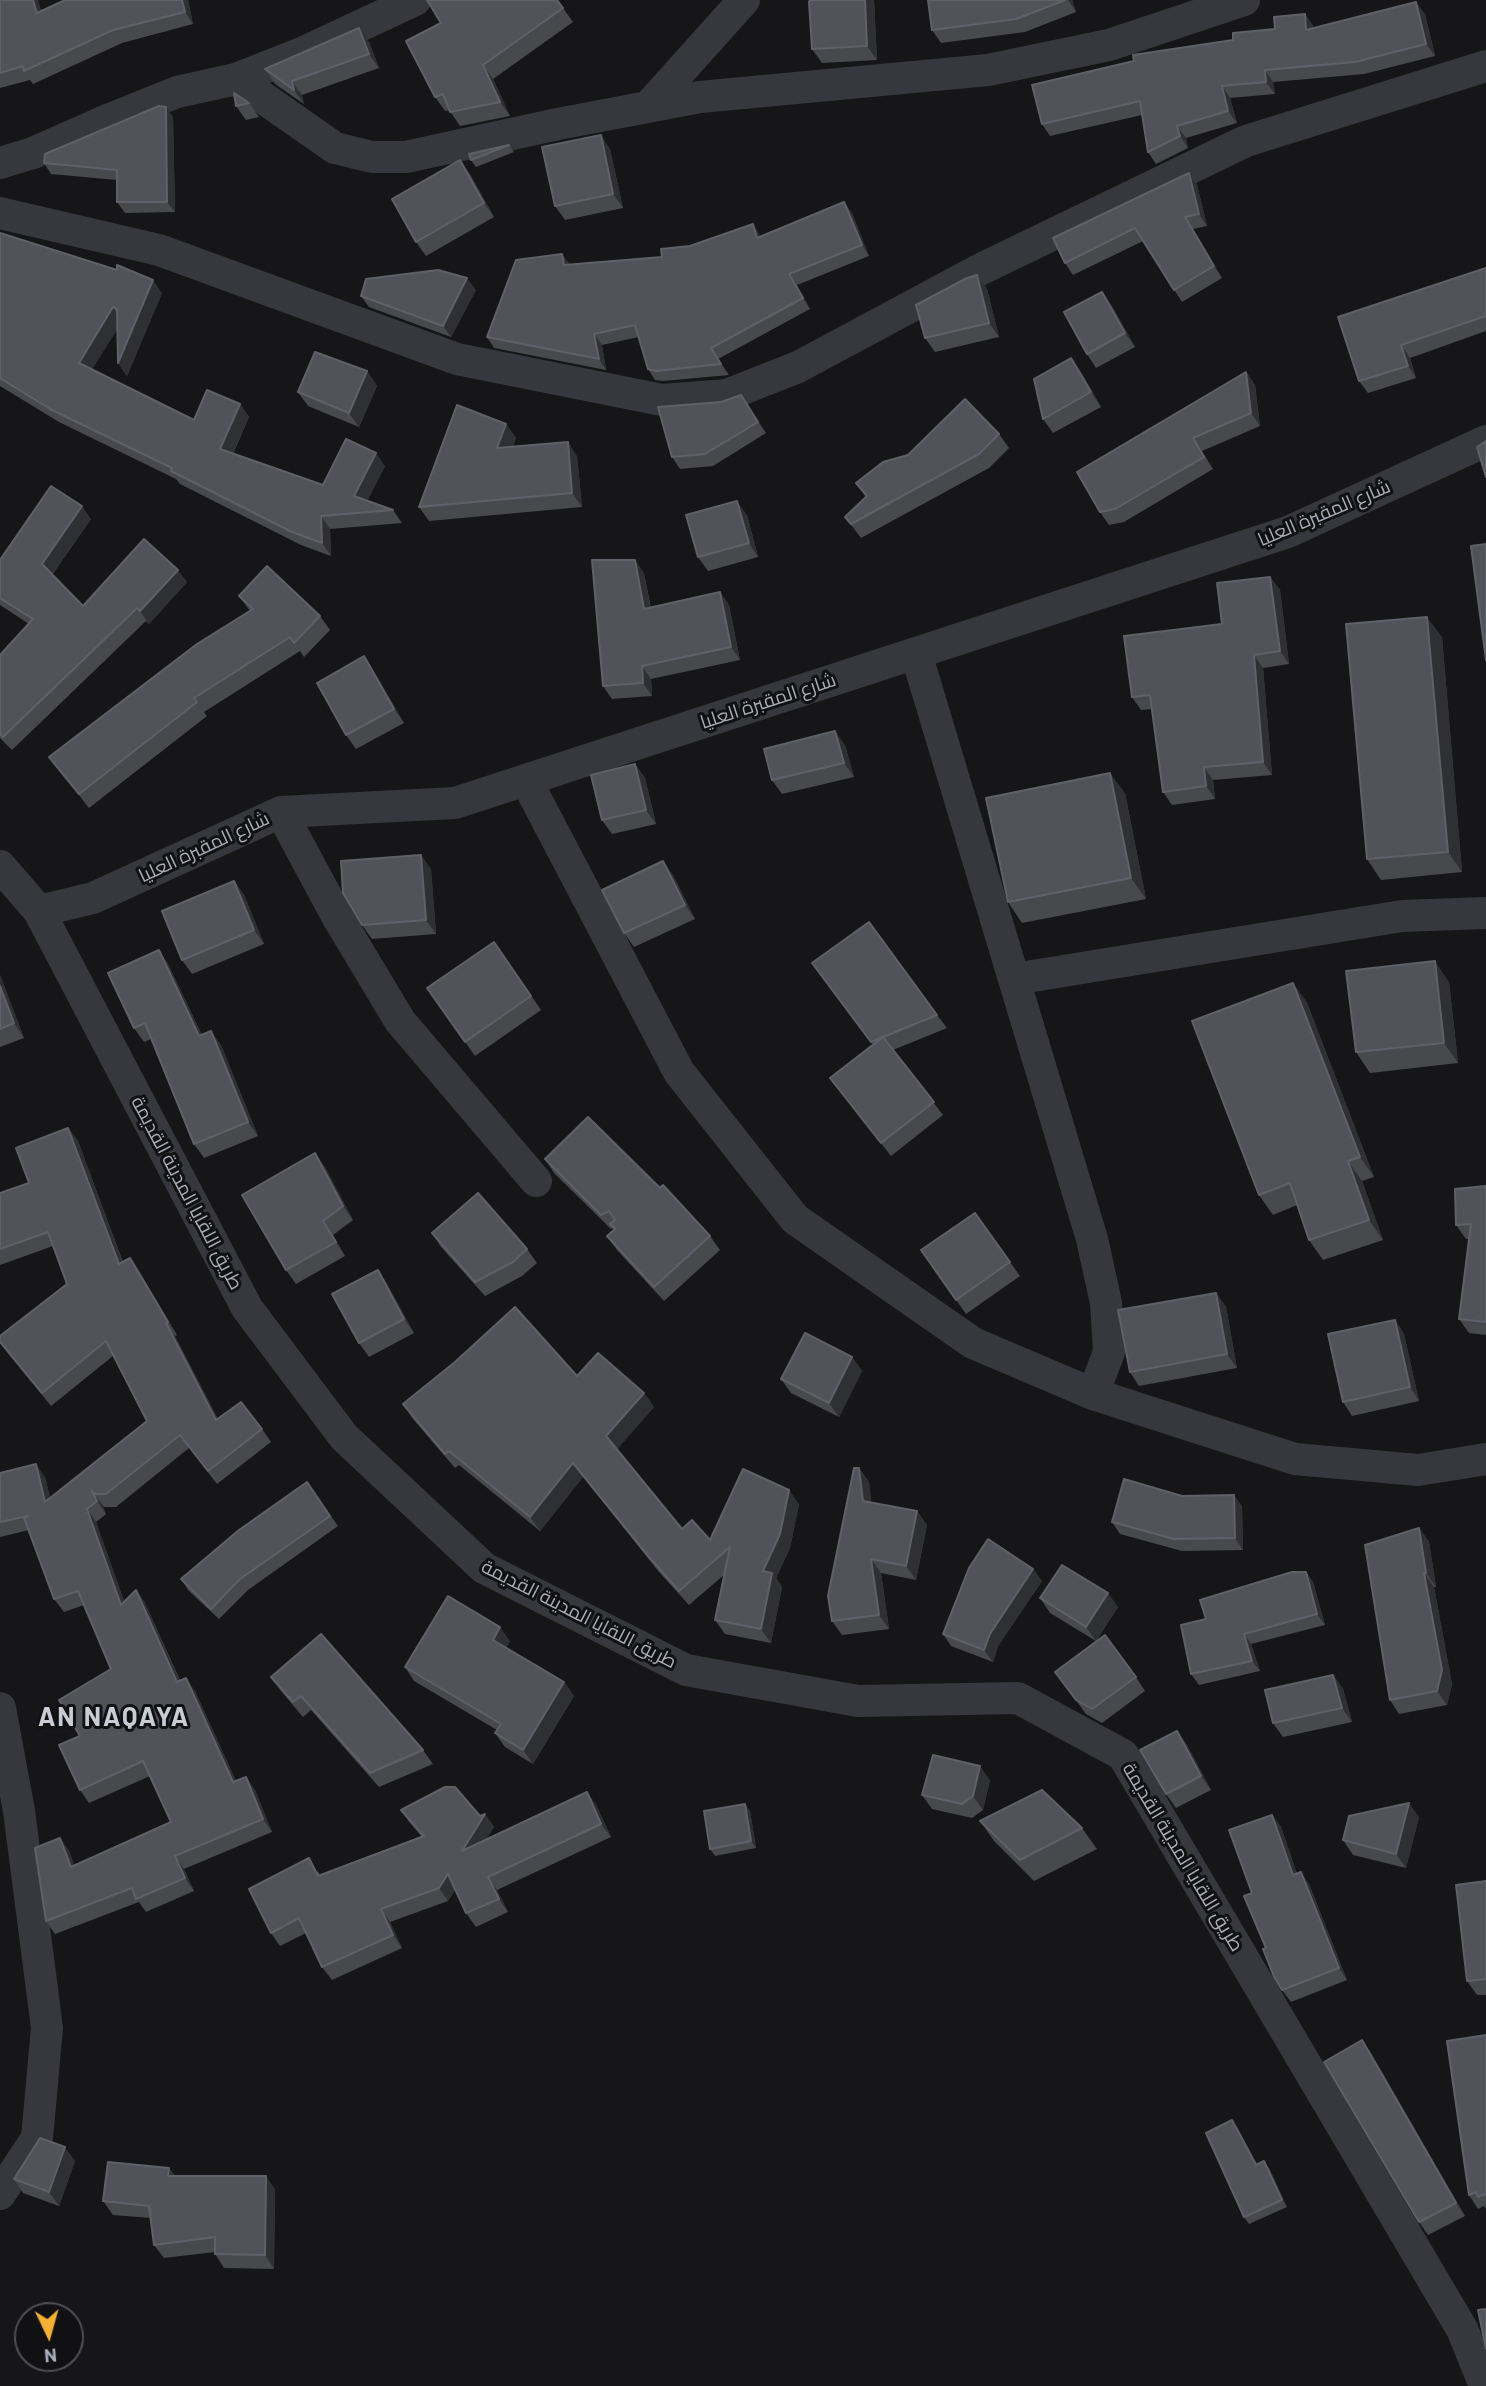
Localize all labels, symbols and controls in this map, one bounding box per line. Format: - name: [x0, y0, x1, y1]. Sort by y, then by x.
- street label: شارع المقبرة العليا: [1254, 475, 1394, 551]
- street label: شارع المقبرة العليا: [697, 668, 839, 734]
- street label: شارع المقبرة العليا: [135, 807, 273, 887]
- street label: طريق اللقايا المدينة القديمة: [126, 1092, 248, 1294]
- street label: طريق اللقايا المدينة القديمة: [478, 1555, 680, 1673]
- district label: AN NAQAYA: [39, 1701, 189, 1733]
- street label: طريق اللقايا المدينة القديمة: [1118, 1759, 1248, 1955]
- north arrow: [14, 2302, 84, 2372]
- text: N: [43, 2344, 58, 2368]

